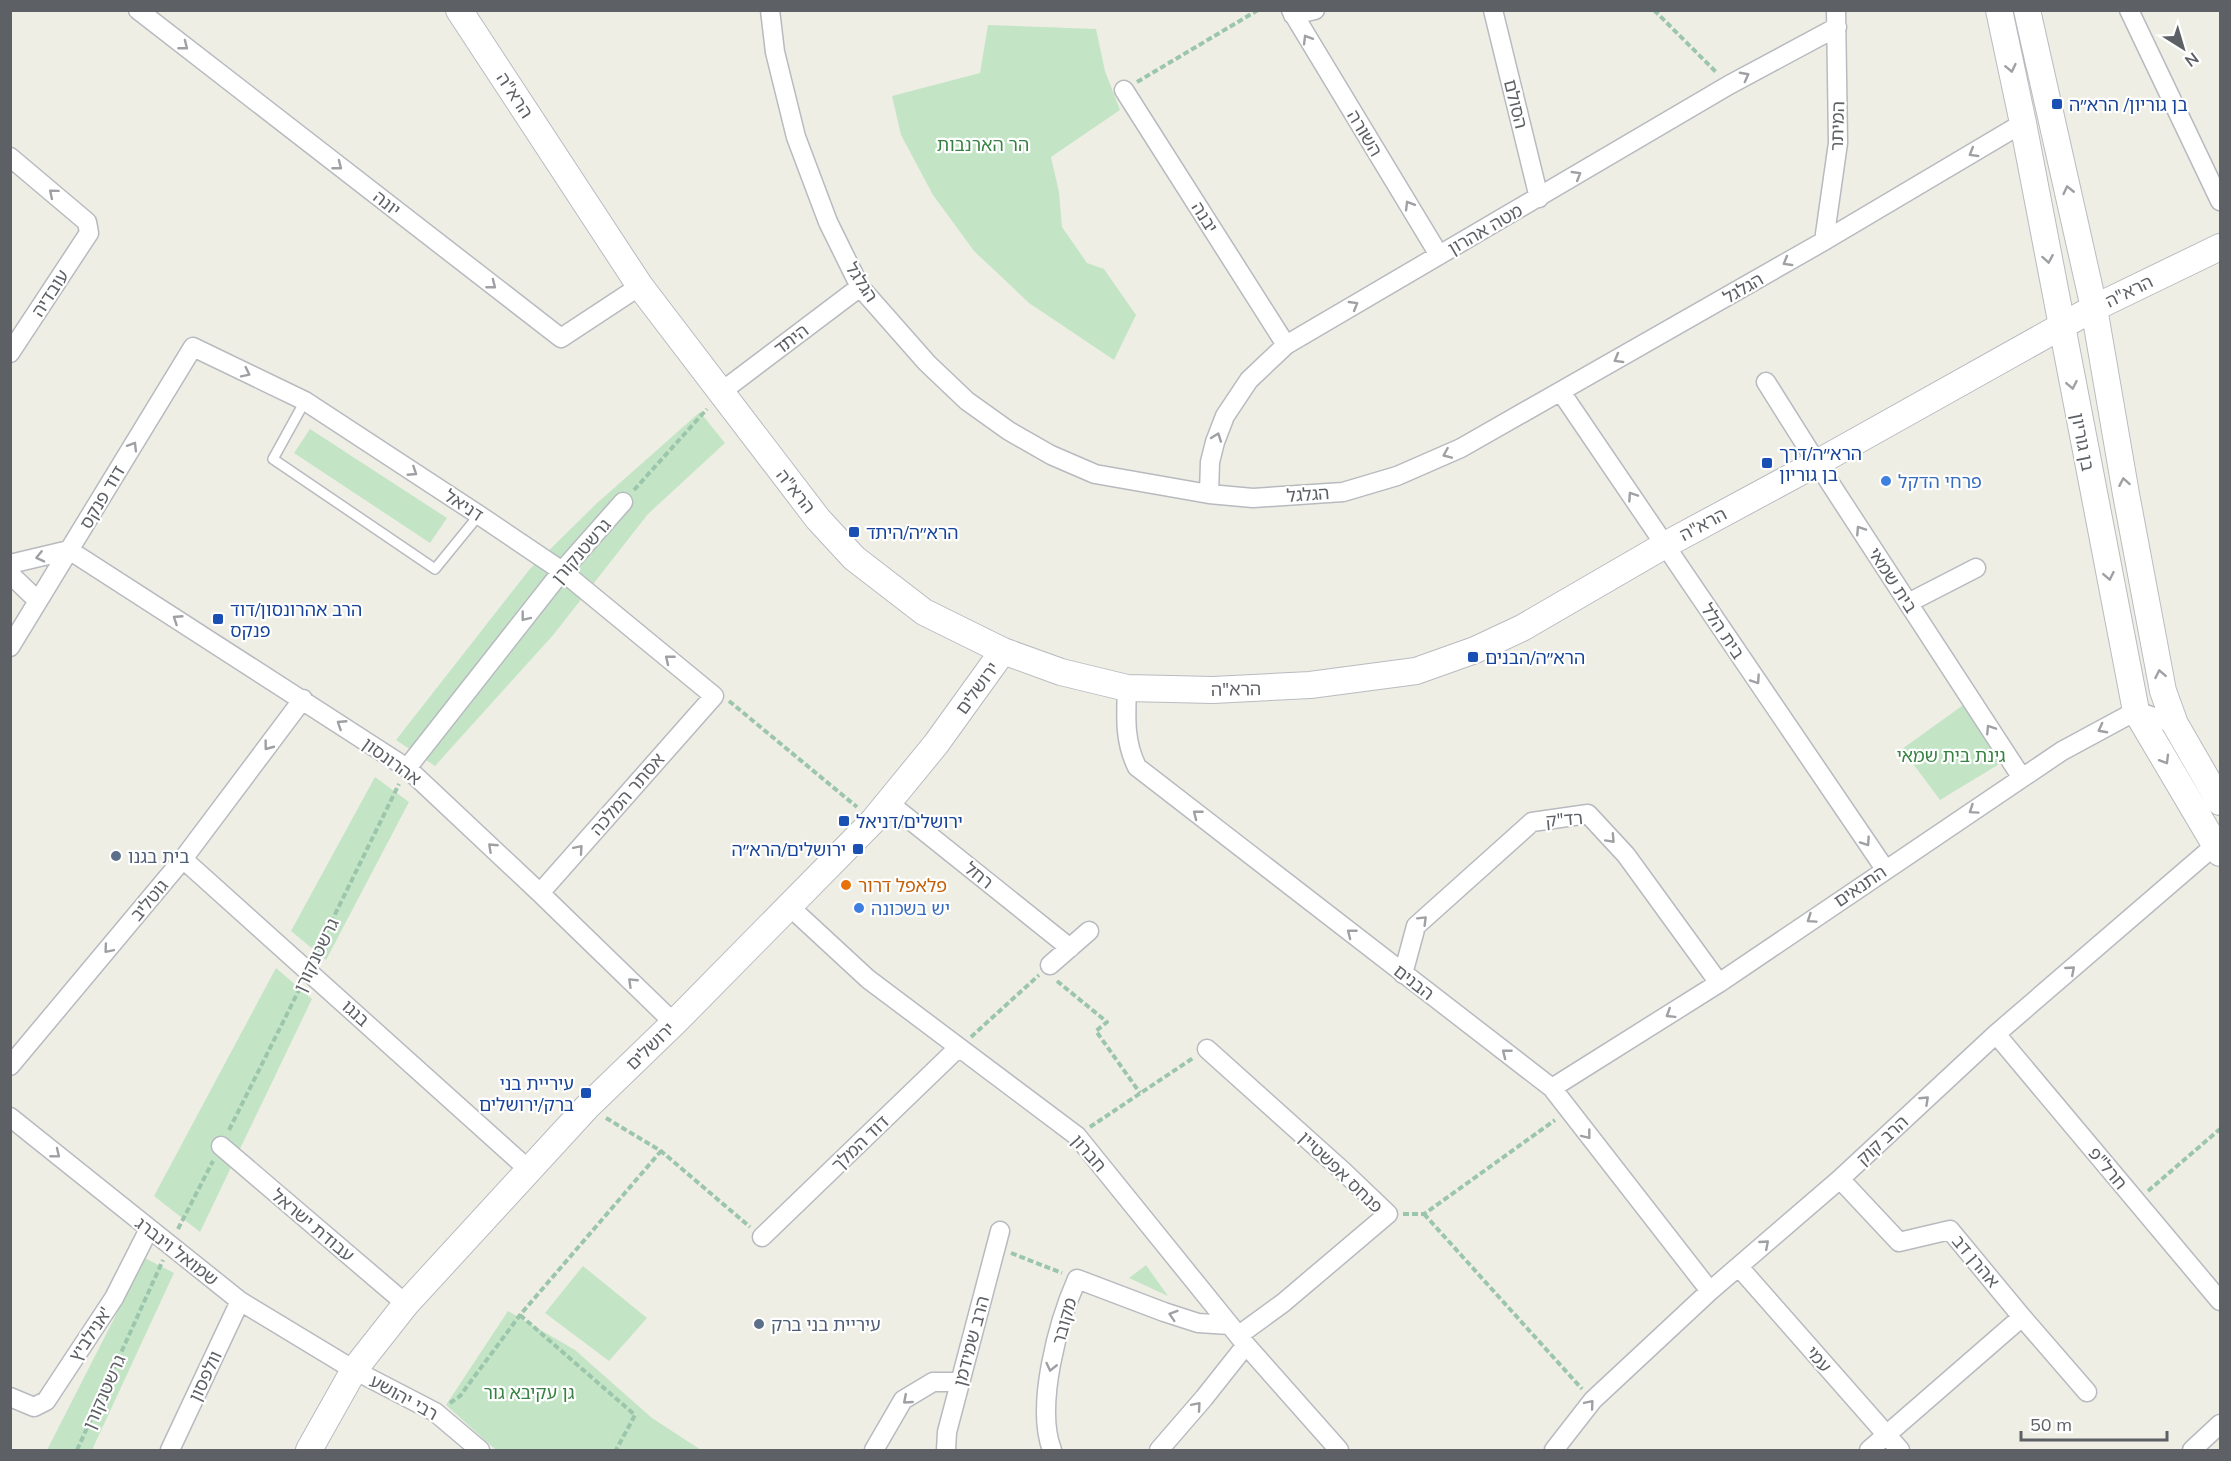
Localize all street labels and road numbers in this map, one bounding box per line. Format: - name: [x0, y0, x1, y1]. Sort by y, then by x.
- street label: הרא"ה: [492, 68, 538, 122]
- street label: הסולם: [1499, 77, 1533, 131]
- street label: המיתר: [1825, 101, 1849, 151]
- street label: השורה: [1342, 106, 1388, 160]
- street label: יונה: [369, 185, 405, 221]
- street label: יבנה: [1187, 197, 1223, 237]
- street label: מטה אהרון: [1443, 198, 1527, 260]
- street label: הגלגל: [841, 258, 883, 306]
- street label: עובדיה: [26, 265, 74, 321]
- street label: הגלגל: [1719, 267, 1767, 309]
- street label: הרא"ה: [2101, 270, 2157, 312]
- street label: היתד: [769, 319, 813, 359]
- street label: בן גוריון: [2066, 411, 2100, 473]
- street label: דוד פנקס: [74, 461, 130, 533]
- street label: הרא"ה: [771, 464, 821, 518]
- street label: הגלגל: [1286, 481, 1330, 507]
- street label: דניאל: [440, 484, 488, 526]
- street label: הרא"ה: [1675, 502, 1731, 546]
- street label: גרשטנקורן: [546, 513, 616, 588]
- street label: בית שמאי: [1863, 543, 1923, 617]
- street label: בית הלל: [1696, 599, 1750, 663]
- street label: ירושלים: [950, 657, 1004, 719]
- street label: הרא"ה: [1211, 677, 1261, 701]
- street label: אהרונסון: [358, 732, 426, 790]
- street label: אסתר המלכה: [585, 748, 669, 840]
- street label: רד"ק: [1544, 806, 1584, 832]
- street label: רחל: [960, 856, 998, 894]
- street label: התנאים: [1829, 860, 1891, 912]
- street label: גוטליב: [125, 874, 173, 925]
- street label: גרשטנקורן: [288, 914, 344, 996]
- street label: הבנים: [1389, 959, 1439, 1005]
- street label: בנגו: [337, 995, 375, 1031]
- street label: ירושלים: [621, 1017, 679, 1075]
- street label: דוד המלך: [826, 1110, 894, 1176]
- street label: הרב קוק: [1851, 1110, 1913, 1170]
- street label: פנחס אפשטיין: [1294, 1126, 1388, 1218]
- street label: חברון: [1066, 1129, 1112, 1177]
- street label: חרל"פ: [2084, 1142, 2132, 1194]
- street label: עבודת ישראל: [267, 1184, 359, 1266]
- street label: שמואל וינברג: [131, 1211, 223, 1291]
- street label: אהרן דב: [1947, 1230, 2005, 1292]
- street label: הרב שמידמן: [948, 1293, 994, 1389]
- street label: מקובר: [1046, 1295, 1082, 1347]
- street label: אנילביץ': [63, 1302, 117, 1366]
- street label: עמי: [1801, 1341, 1837, 1377]
- street label: וולפסון: [183, 1347, 227, 1405]
- street label: גרשטנקורן: [77, 1351, 131, 1433]
- street label: רבי יהושע: [366, 1369, 442, 1425]

